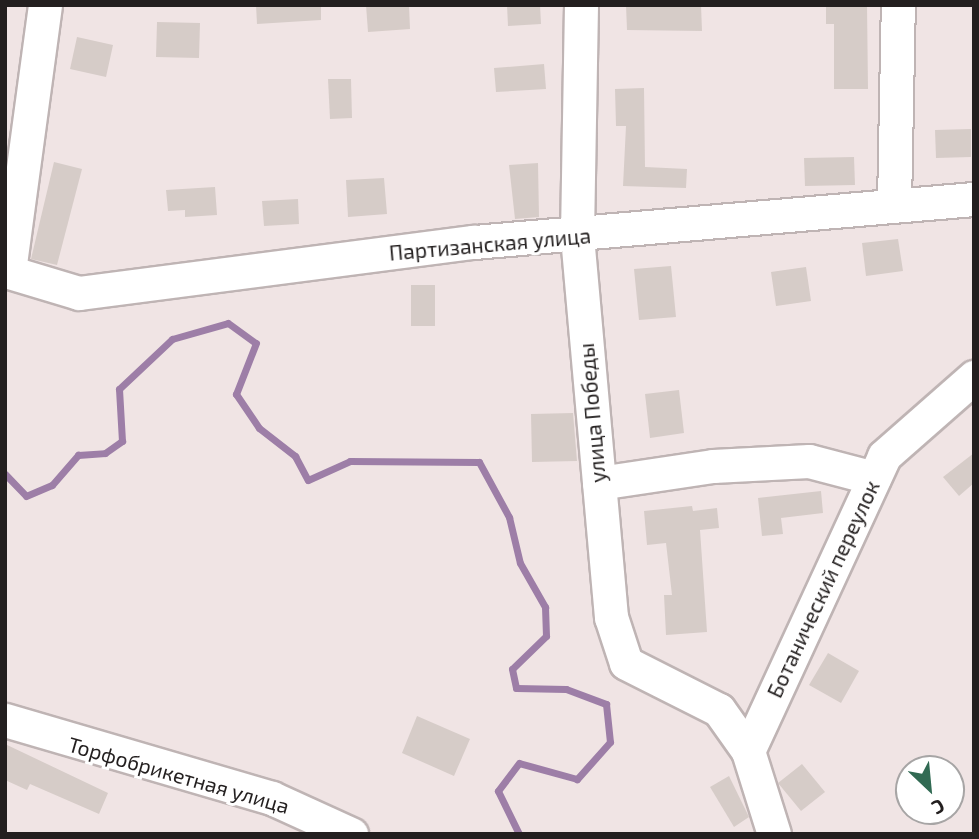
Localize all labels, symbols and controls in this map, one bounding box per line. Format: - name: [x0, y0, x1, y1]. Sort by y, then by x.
- street label: Партизанская улица: [388, 223, 592, 265]
- street label: улица Победы: [573, 342, 611, 484]
- street label: Ботанический переулок: [762, 476, 884, 702]
- street label: Торфобрикетная улица: [66, 731, 292, 819]
- north arrow: [895, 755, 965, 825]
- text: С: [928, 795, 949, 820]

